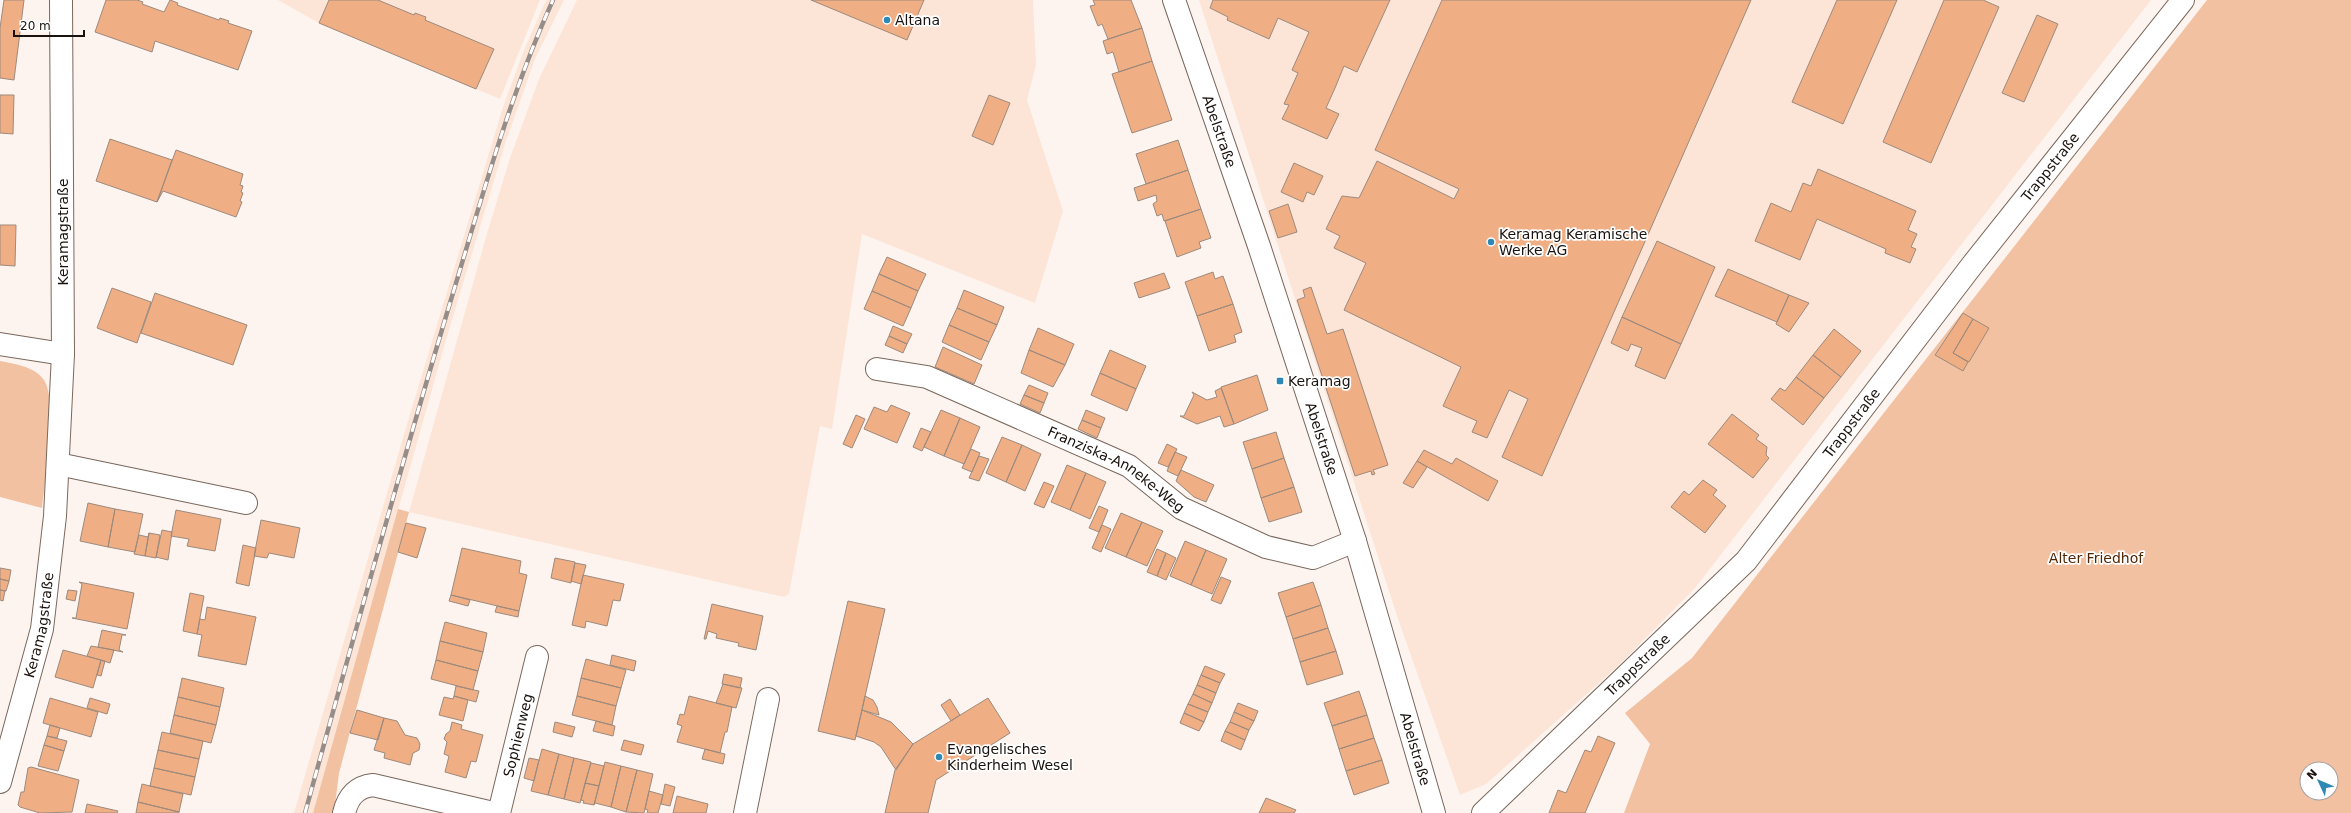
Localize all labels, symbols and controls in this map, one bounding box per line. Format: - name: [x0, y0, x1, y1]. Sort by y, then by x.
- scale bar: [14, 12, 84, 38]
- place label: Altana: [895, 12, 940, 28]
- marker: Altana: [882, 15, 892, 25]
- text: 20 m: [20, 19, 51, 33]
- street label: Abelstraße: [1199, 93, 1239, 170]
- street label: Trappstraße: [2017, 129, 2082, 205]
- street label: Keramagstraße: [55, 178, 71, 286]
- place label: Keramag Keramische Werke AG: [1499, 226, 1647, 258]
- marker: Keramag Keramische Werke AG: [1486, 237, 1496, 247]
- place label: Keramag: [1288, 373, 1351, 389]
- marker: Keramag: [1275, 376, 1285, 386]
- street label: Trappstraße: [1819, 385, 1883, 462]
- street label: Abelstraße: [1302, 400, 1341, 477]
- street label: Franziska-Anneke-Weg: [1045, 423, 1188, 516]
- park label: Alter Friedhof: [2049, 550, 2144, 566]
- street label: Keramagstraße: [21, 572, 56, 680]
- street label: Trappstraße: [1601, 630, 1673, 700]
- street label: Sophienweg: [500, 692, 536, 779]
- street label: Abelstraße: [1397, 710, 1434, 787]
- place label: Evangelisches Kinderheim Wesel: [947, 741, 1073, 773]
- marker: Evangelisches Kinderheim Wesel: [934, 752, 944, 762]
- north arrow: [2299, 761, 2339, 801]
- text: N: [2304, 767, 2320, 782]

